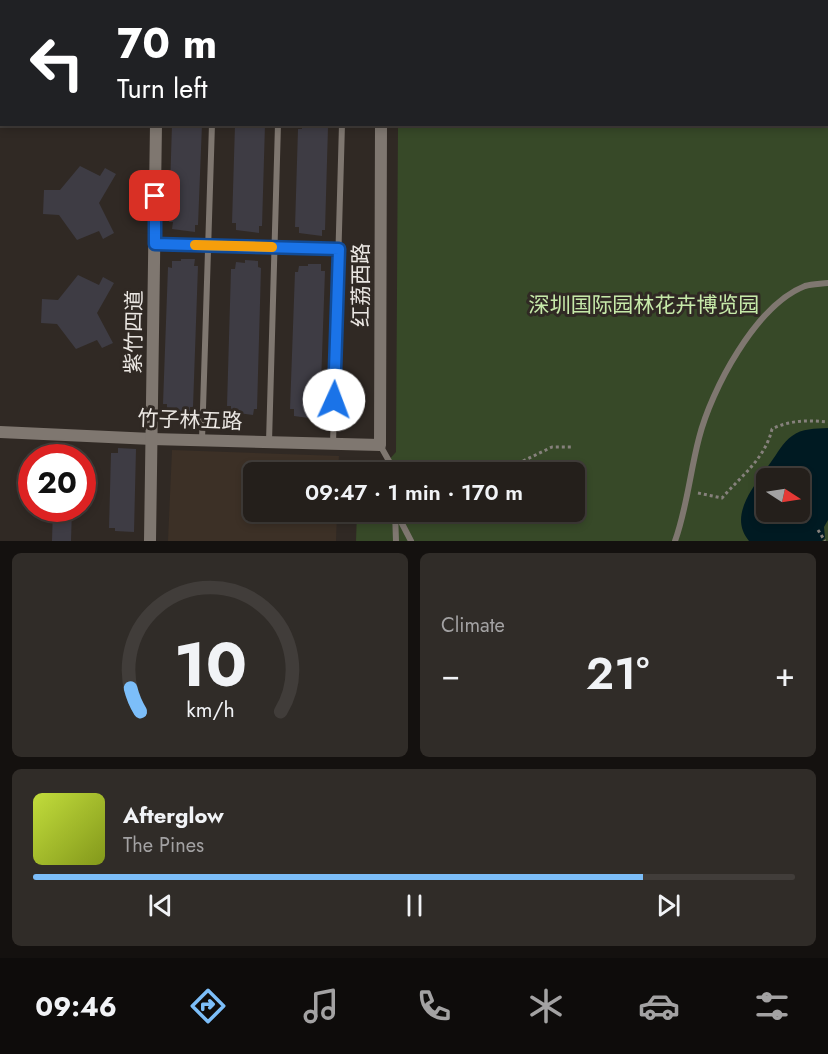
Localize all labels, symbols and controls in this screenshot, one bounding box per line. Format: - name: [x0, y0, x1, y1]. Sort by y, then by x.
- text: 70 m: [117, 13, 217, 74]
- icon: left: [18, 24, 96, 102]
- text: Turn left: [117, 69, 207, 108]
- pin: [129, 170, 180, 221]
- icon: arrive: [138, 179, 171, 212]
- street label: 红荔西路: [346, 243, 376, 327]
- street label: 紫竹四道: [118, 290, 150, 374]
- park label: 深圳国际园林花卉博览园: [529, 290, 760, 320]
- position arrow: [302, 368, 366, 432]
- street label: 竹子林五路: [137, 403, 243, 437]
- speed limit sign: 20: [18, 444, 96, 522]
- north arrow: [756, 468, 810, 522]
- map controls: [756, 468, 810, 522]
- text: 09:47 · 1 min · 170 m: [305, 476, 523, 508]
- text: Climate: [441, 611, 505, 640]
- text: 10: [173, 619, 247, 709]
- text: 21°: [586, 641, 649, 706]
- text: −: [441, 651, 460, 698]
- text: +: [775, 651, 795, 698]
- text: km/h: [186, 694, 234, 725]
- text: Afterglow: [123, 799, 224, 831]
- text: The Pines: [123, 831, 204, 860]
- icon: previous: [144, 889, 177, 922]
- icon: pause: [398, 889, 431, 922]
- icon: next: [652, 889, 685, 922]
- icon: directions: [187, 985, 229, 1027]
- icon: music: [300, 985, 342, 1027]
- icon: phone: [413, 985, 455, 1027]
- icon: climate: [525, 985, 567, 1027]
- icon: car: [638, 985, 680, 1027]
- icon: filters: [751, 985, 793, 1027]
- text: 09:46: [35, 987, 117, 1026]

